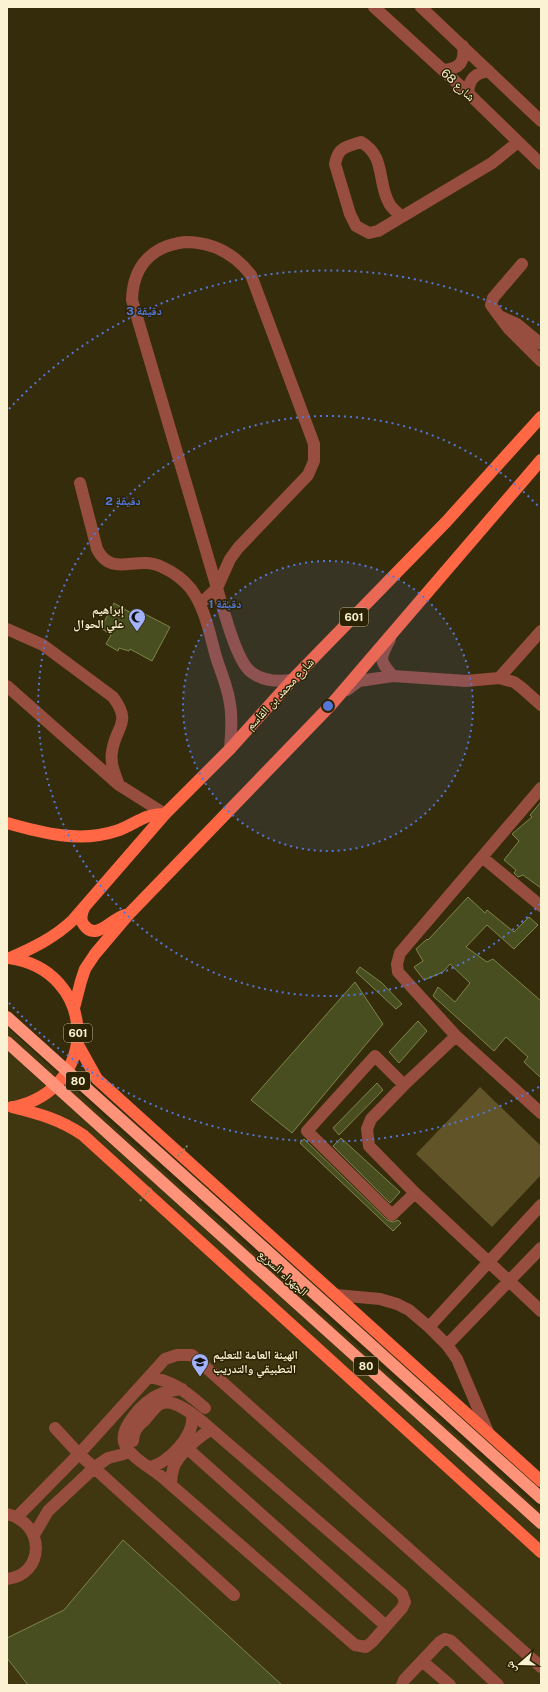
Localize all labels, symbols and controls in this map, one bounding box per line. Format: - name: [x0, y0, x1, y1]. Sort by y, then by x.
- street label: شارع 68: [438, 66, 478, 105]
- text: 3 دقيقة: [126, 304, 162, 318]
- text: 2 دقيقة: [105, 494, 141, 508]
- text: 1 دقيقة: [208, 597, 242, 611]
- place label: إبراهيم علي الحوال: [73, 603, 124, 634]
- mosque icon: إبراهيم علي الحوال: [127, 607, 147, 632]
- road number: 601: [340, 608, 368, 626]
- street label: شارع محمد بن القاسم: [243, 655, 318, 734]
- centre of rings: [321, 699, 335, 713]
- road number: 601: [64, 1024, 92, 1042]
- road number: 80: [66, 1072, 90, 1090]
- street label: الجهراء السريع: [255, 1247, 311, 1299]
- place label: الهيئة العامة للتعليم التطبيقي والتدريب: [213, 1348, 298, 1379]
- school or university icon: الهيئة العامة للتعليم التطبيقي والتدريب: [190, 1352, 210, 1377]
- road number: 80: [354, 1357, 378, 1375]
- north arrow: [500, 1644, 540, 1684]
- text: ش: [503, 1659, 520, 1675]

